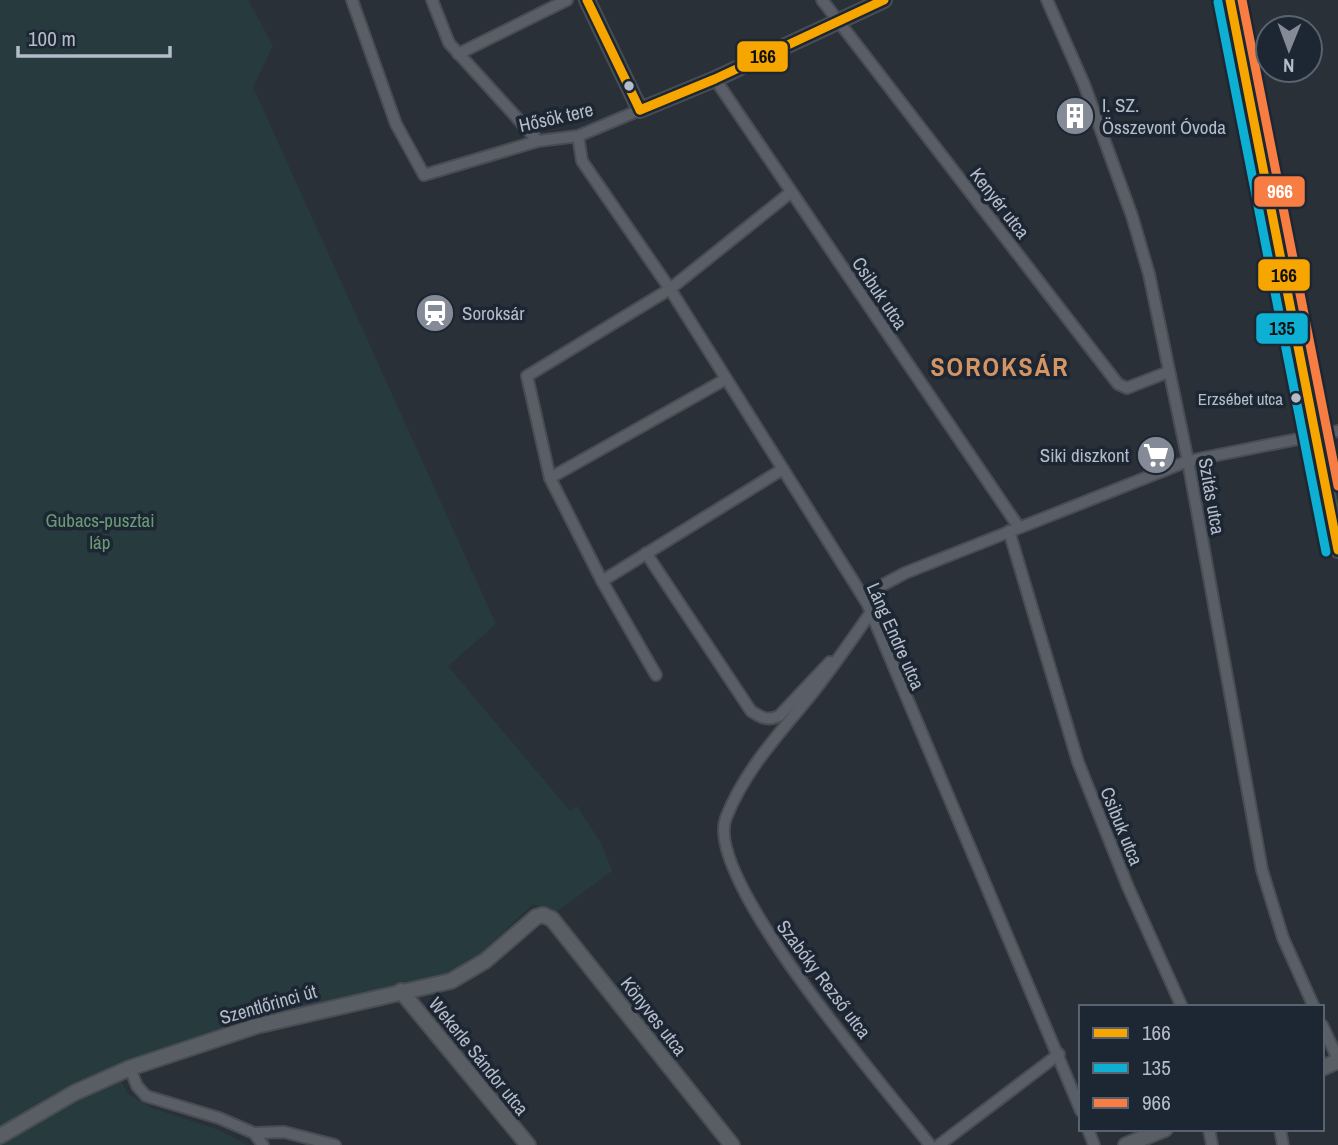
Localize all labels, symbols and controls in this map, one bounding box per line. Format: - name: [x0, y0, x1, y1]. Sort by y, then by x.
- scale bar: [18, 14, 170, 58]
- north arrow: [1254, 14, 1324, 84]
- text: 100 m: [28, 24, 76, 53]
- line badge: 166: [736, 40, 789, 73]
- text: 166: [750, 43, 776, 69]
- text: N: [1283, 53, 1295, 79]
- unlabelled marker: [622, 79, 636, 93]
- place label: I. SZ. Összevont Óvoda: [1102, 92, 1226, 140]
- building icon: I. SZ. Összevont Óvoda: [1054, 95, 1096, 137]
- street label: Hősök tere: [516, 96, 596, 138]
- street label: Kenyér utca: [964, 162, 1036, 244]
- line badge: 966: [1253, 175, 1306, 208]
- text: 966: [1267, 178, 1293, 204]
- street label: Csibuk utca: [846, 252, 914, 335]
- line badge: 166: [1257, 258, 1311, 292]
- text: 166: [1271, 262, 1297, 288]
- station icon: Soroksár: [414, 292, 456, 334]
- place label: Soroksár: [462, 300, 525, 326]
- line badge: 135: [1255, 312, 1309, 345]
- text: 135: [1269, 315, 1295, 341]
- district label: SOROKSÁR: [930, 349, 1070, 384]
- place label: Erzsébet utca: [1198, 387, 1283, 410]
- marker: Erzsébet utca: [1289, 391, 1303, 405]
- supermarket icon: Siki diszkont: [1135, 434, 1177, 476]
- place label: Siki diszkont: [1040, 442, 1130, 468]
- street label: Szitás utca: [1193, 456, 1232, 537]
- park label: Gubacs-pusztai láp: [45, 507, 155, 555]
- street label: Láng Endre utca: [861, 578, 931, 694]
- street label: Csibuk utca: [1095, 783, 1150, 869]
- street label: Szabóky Rezső utca: [771, 914, 877, 1044]
- street label: Könyves utca: [615, 971, 693, 1061]
- street label: Szentlőrinci út: [217, 978, 320, 1030]
- street label: Wekerle Sándor utca: [423, 991, 535, 1121]
- legend: [1079, 1005, 1324, 1131]
- text: 166: [1142, 1018, 1171, 1047]
- text: 135: [1142, 1053, 1171, 1082]
- text: 966: [1142, 1088, 1171, 1117]

